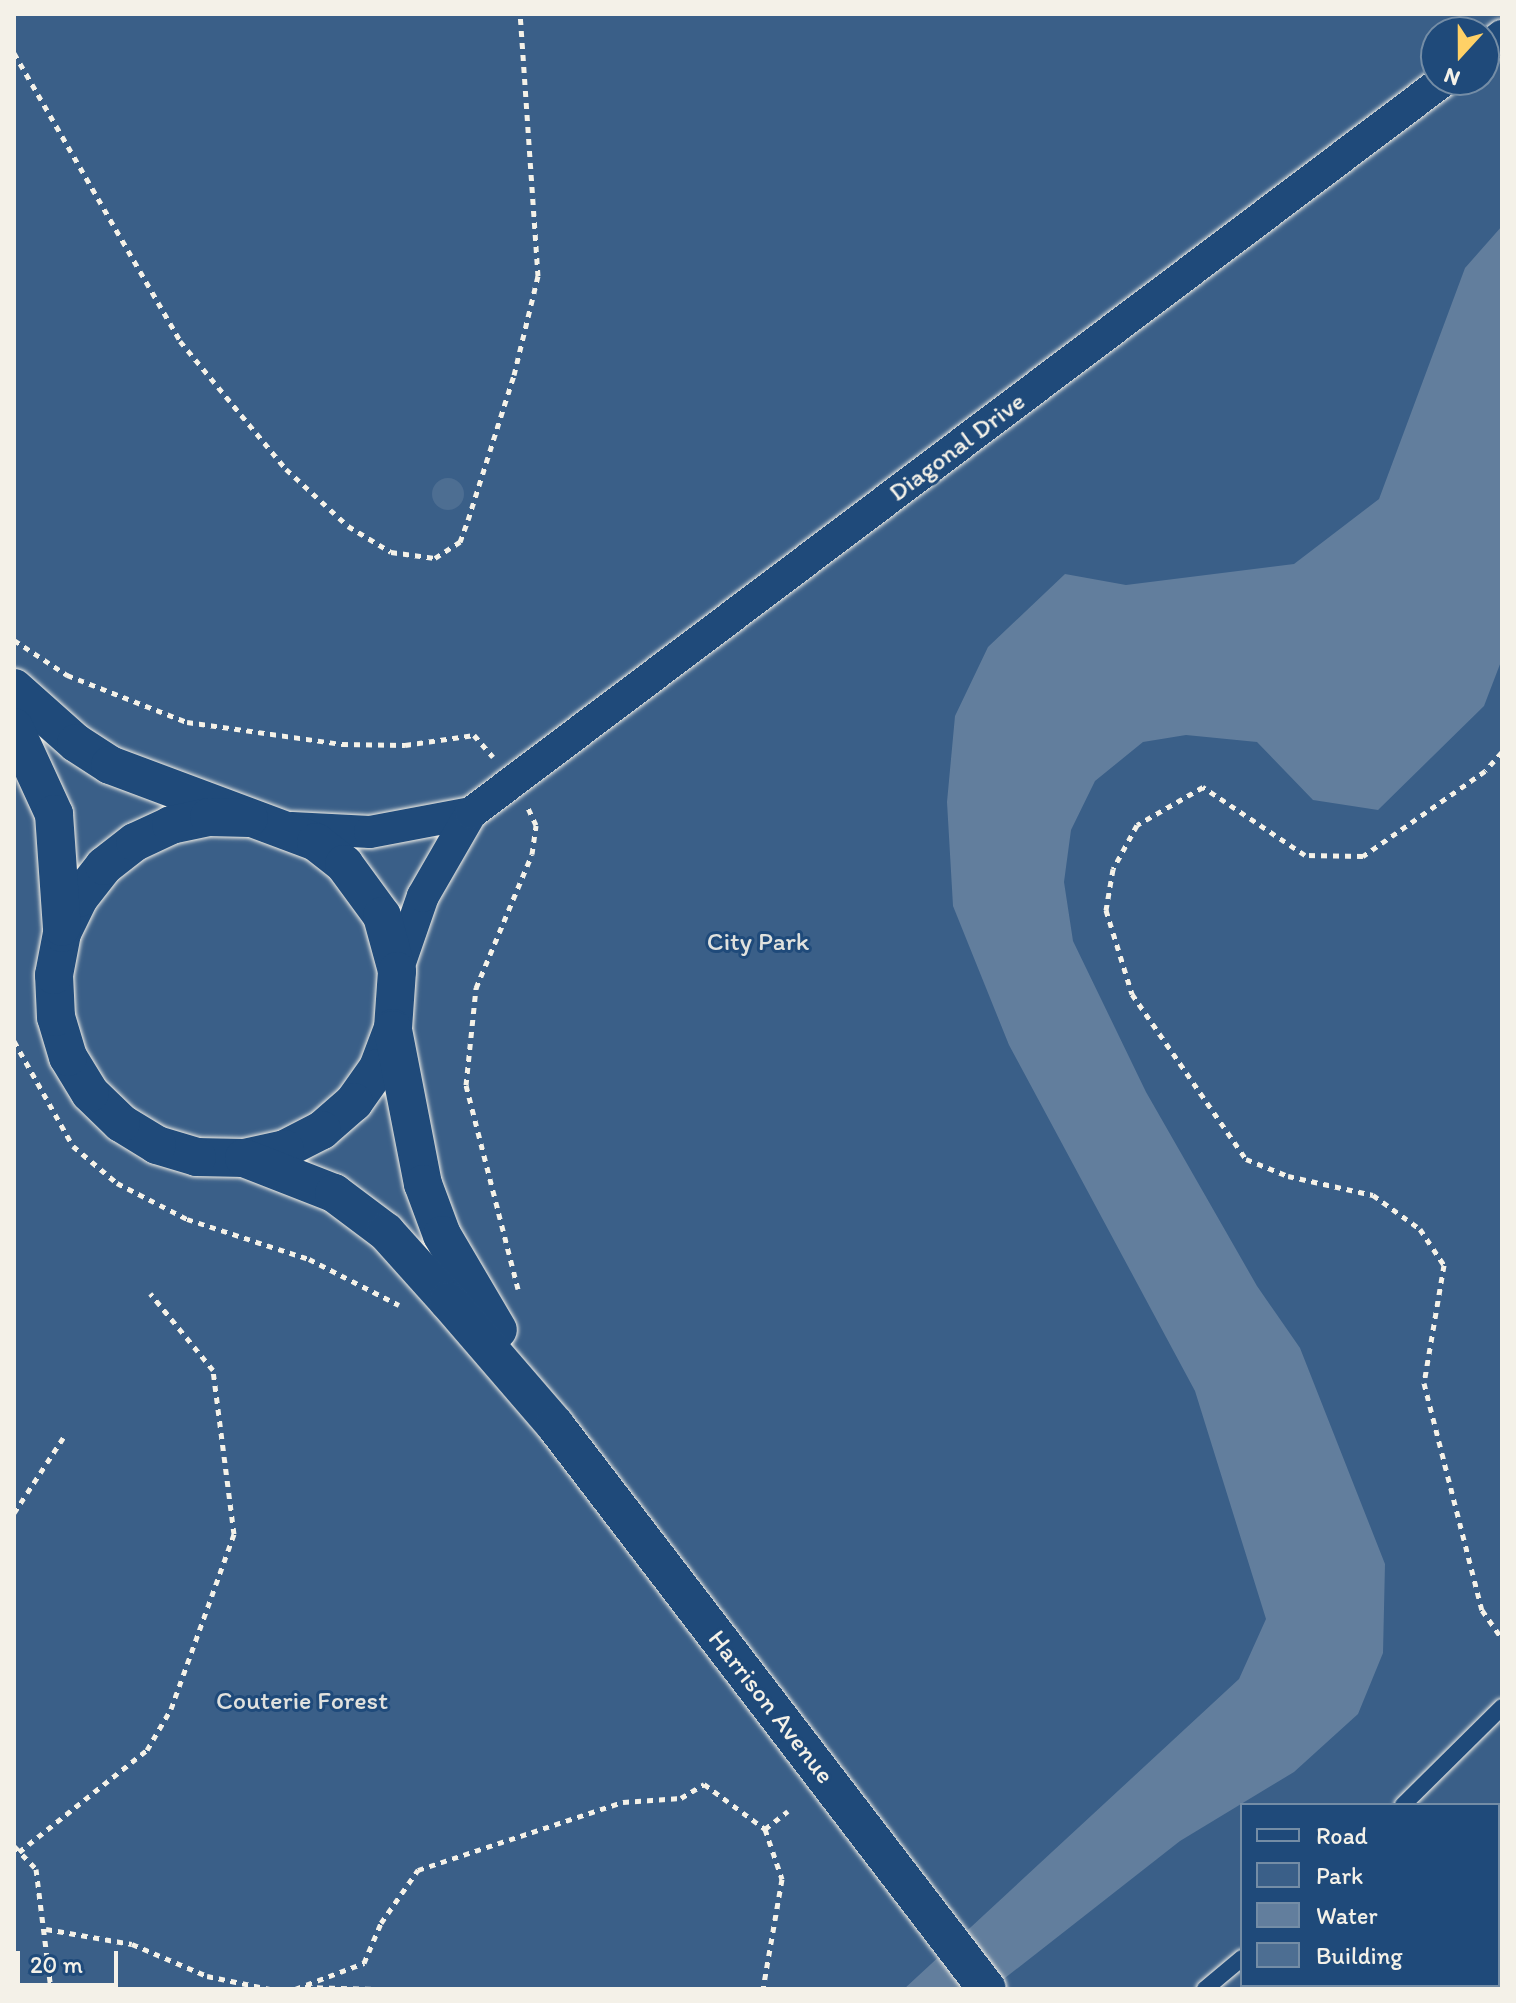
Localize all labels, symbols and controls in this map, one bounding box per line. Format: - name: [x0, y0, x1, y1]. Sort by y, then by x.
- north arrow: [1420, 16, 1500, 96]
- text: N: [1440, 62, 1464, 92]
- street label: Diagonal Drive: [883, 386, 1031, 508]
- park label: City Park: [707, 926, 809, 958]
- street label: Harrison Avenue: [702, 1624, 840, 1790]
- park label: Couterie Forest: [216, 1685, 388, 1717]
- legend: [1240, 1803, 1500, 1987]
- text: Road: [1316, 1821, 1368, 1850]
- text: Park: [1316, 1861, 1363, 1890]
- text: Water: [1316, 1901, 1378, 1930]
- scale bar: [20, 1935, 122, 1985]
- text: Building: [1316, 1941, 1403, 1970]
- text: 20 m: [30, 1950, 83, 1979]

